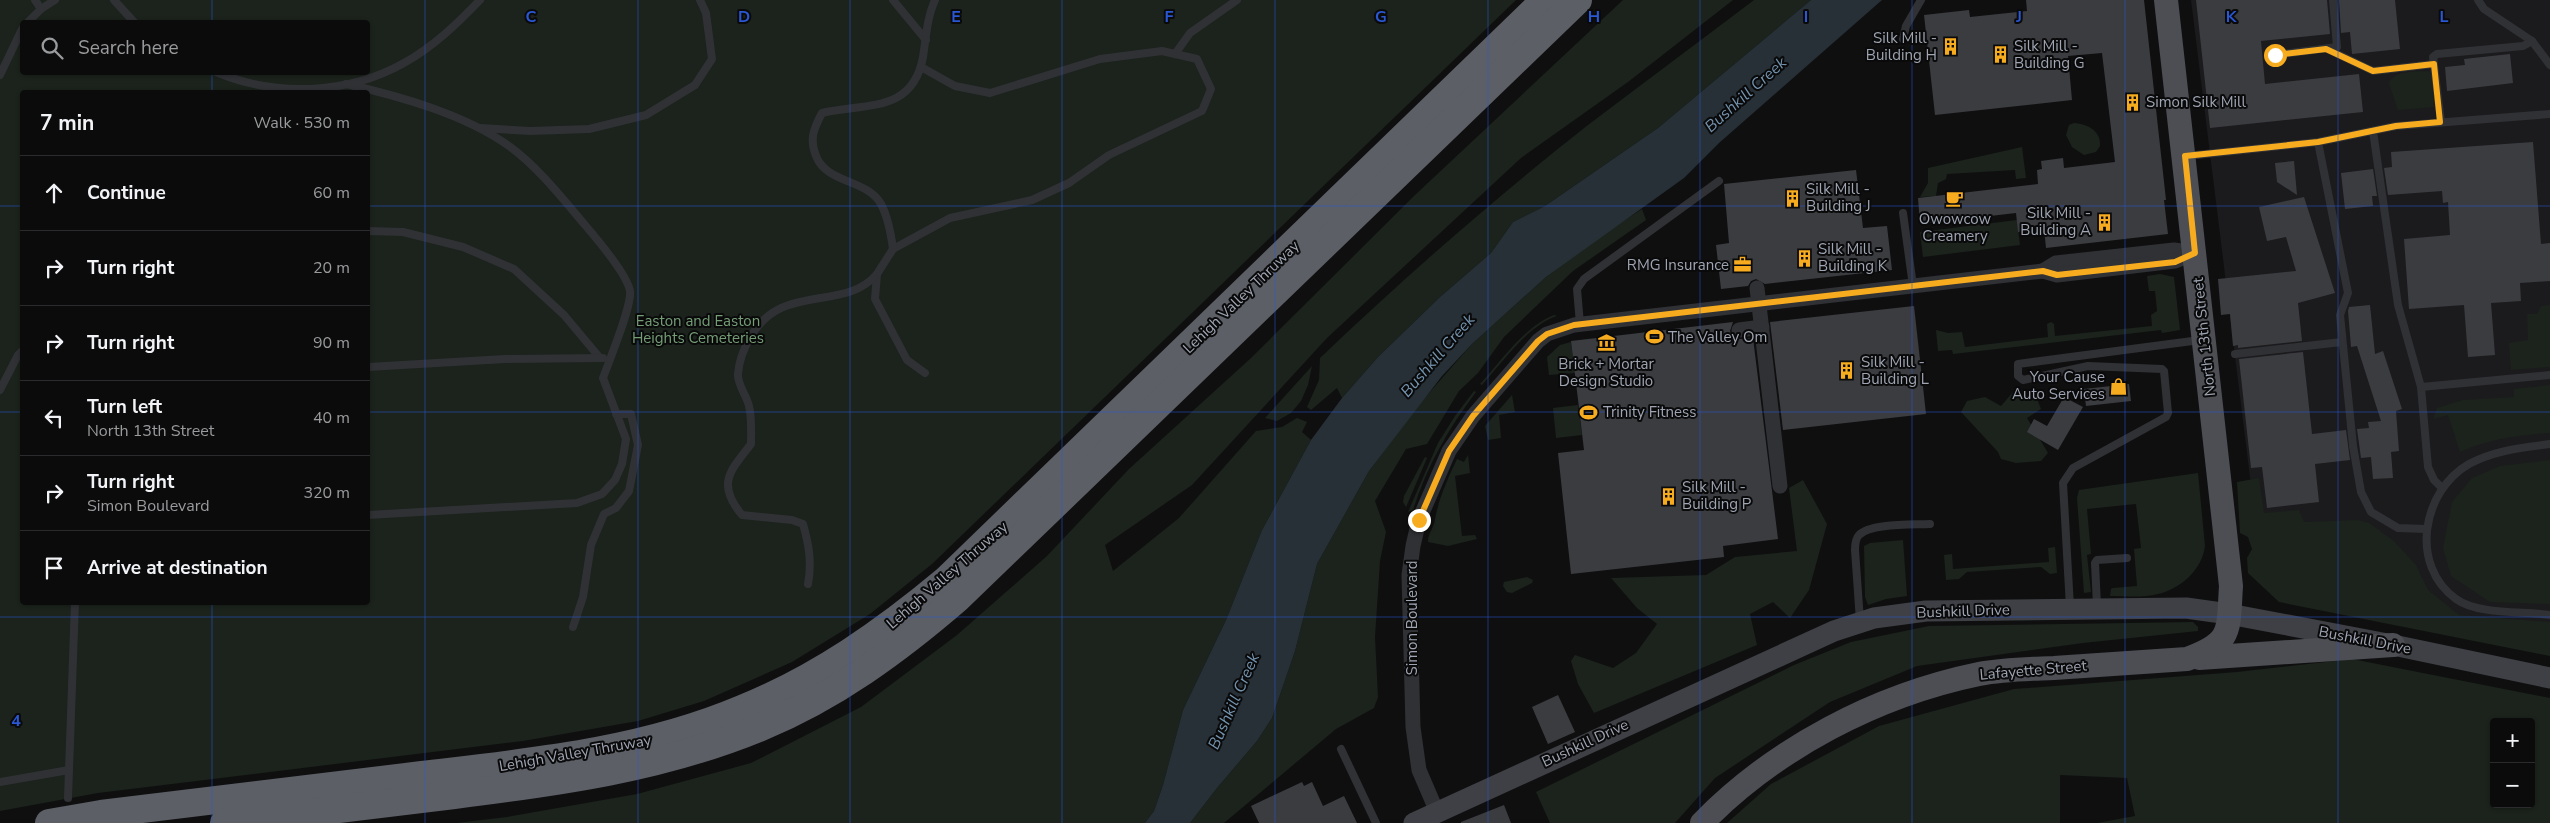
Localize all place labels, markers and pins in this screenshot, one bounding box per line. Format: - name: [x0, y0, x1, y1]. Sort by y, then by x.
- place label: Silk Mill - Building H: [1866, 28, 1937, 65]
- place label: Silk Mill - Building G: [2014, 36, 2085, 73]
- building icon: Silk Mill - Building H: [1941, 37, 1961, 57]
- building icon: Silk Mill - Building G: [1990, 45, 2010, 65]
- building icon: Simon Silk Mill: [2122, 92, 2142, 112]
- place label: Simon Silk Mill: [2146, 92, 2247, 112]
- place label: Silk Mill - Building J: [1806, 179, 1871, 216]
- building icon: Silk Mill - Building J: [1782, 188, 1802, 208]
- cafe icon: Owowcow Creamery: [1945, 188, 1965, 208]
- place label: Silk Mill - Building A: [2020, 203, 2091, 240]
- place label: Owowcow Creamery: [1919, 209, 1992, 246]
- building icon: Silk Mill - Building A: [2095, 212, 2115, 232]
- place label: Silk Mill - Building K: [1818, 239, 1888, 276]
- building icon: Silk Mill - Building K: [1794, 248, 1814, 268]
- place label: RMG Insurance: [1627, 255, 1729, 275]
- office icon: RMG Insurance: [1733, 255, 1753, 275]
- sports icon: The Valley Om: [1644, 327, 1664, 347]
- place label: The Valley Om: [1668, 327, 1767, 347]
- museum icon: Brick + Mortar Design Studio: [1596, 333, 1616, 353]
- place label: Silk Mill - Building L: [1861, 352, 1929, 389]
- place label: Brick + Mortar Design Studio: [1558, 354, 1654, 391]
- building icon: Silk Mill - Building L: [1837, 361, 1857, 381]
- place label: Your Cause Auto Services: [2012, 367, 2105, 404]
- shop icon: Your Cause Auto Services: [2109, 376, 2129, 396]
- sports icon: Trinity Fitness: [1579, 402, 1599, 422]
- place label: Trinity Fitness: [1603, 402, 1697, 422]
- place label: Silk Mill - Building P: [1682, 477, 1752, 514]
- building icon: Silk Mill - Building P: [1658, 486, 1678, 506]

